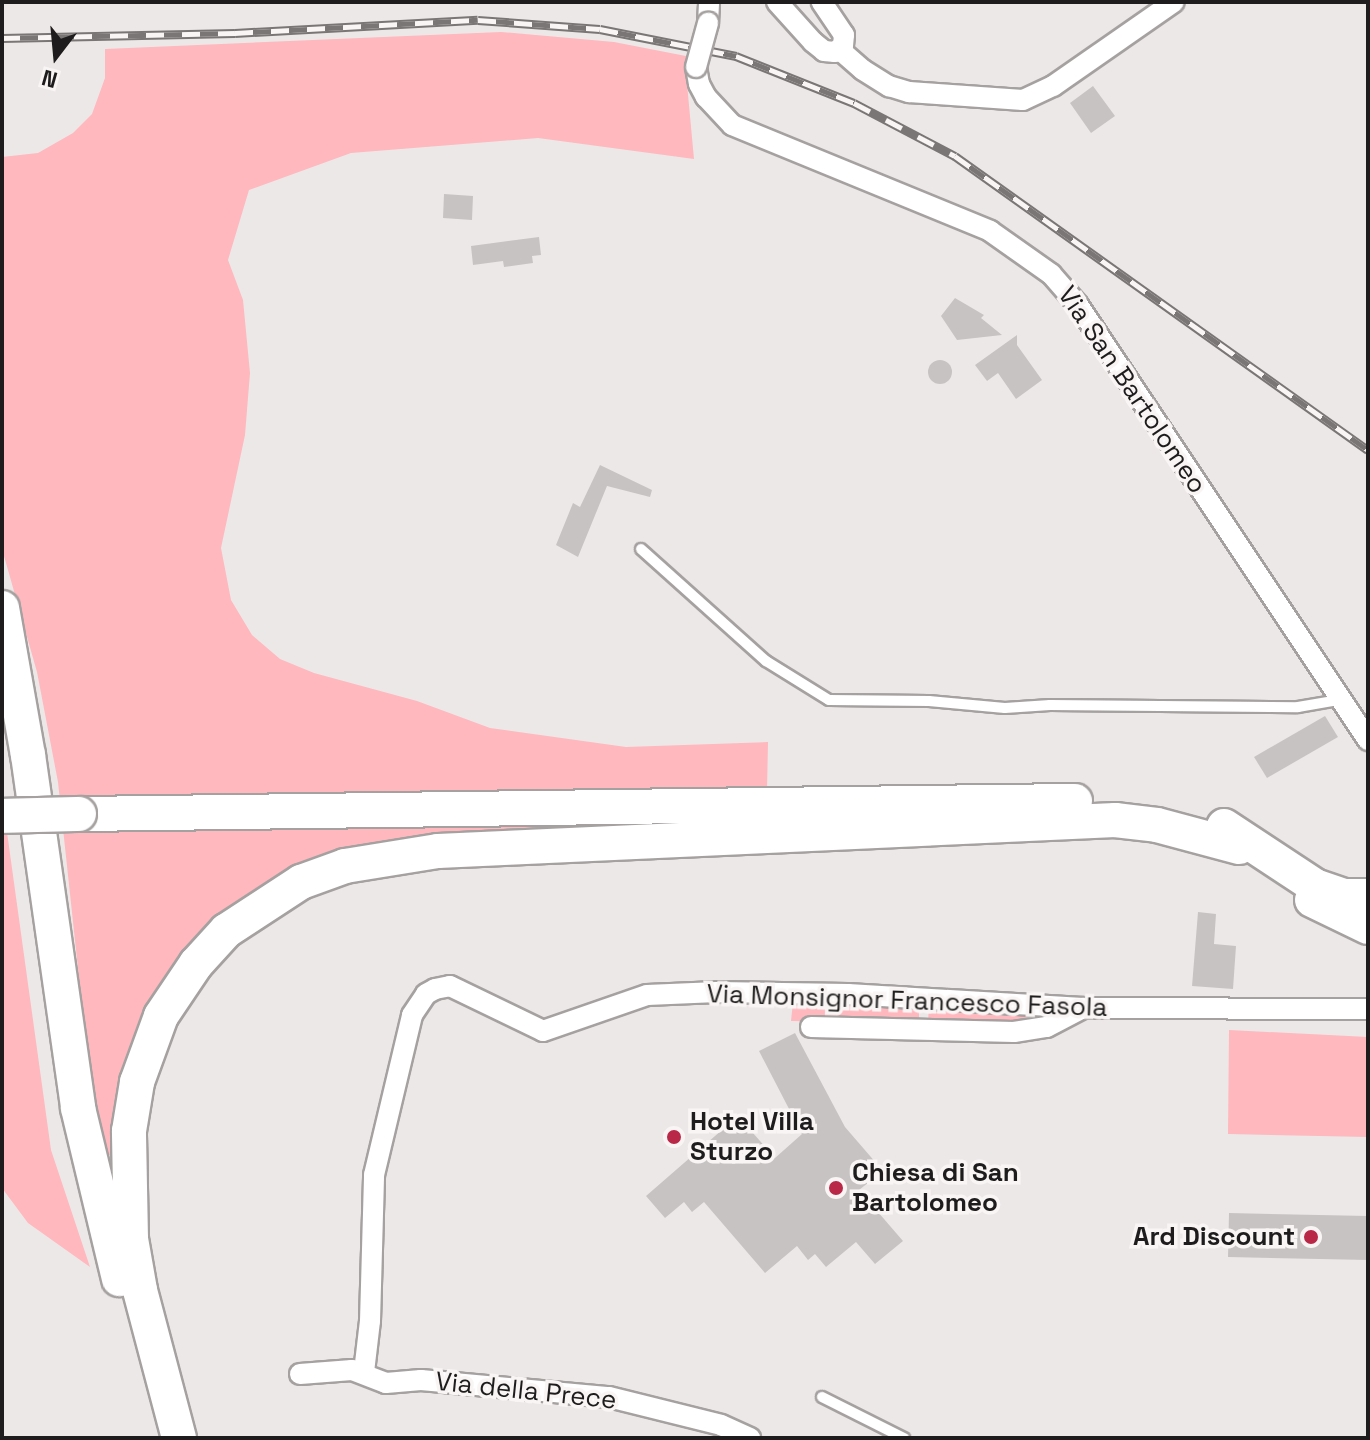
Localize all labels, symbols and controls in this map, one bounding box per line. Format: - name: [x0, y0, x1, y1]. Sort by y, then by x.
- north arrow: [16, 16, 96, 96]
- text: N: [38, 64, 60, 95]
- street label: Via San Bartolomeo: [1051, 280, 1213, 500]
- street label: Via Monsignor Francesco Fasola: [706, 978, 1108, 1024]
- place label: Hotel Villa Sturzo: [690, 1106, 814, 1168]
- marker: Hotel Villa Sturzo: [665, 1128, 683, 1146]
- place label: Chiesa di San Bartolomeo: [852, 1157, 1019, 1218]
- marker: Chiesa di San Bartolomeo: [827, 1179, 845, 1197]
- place label: Ard Discount: [1133, 1221, 1295, 1253]
- marker: Ard Discount: [1302, 1228, 1320, 1246]
- street label: Via della Prece: [434, 1366, 618, 1416]

